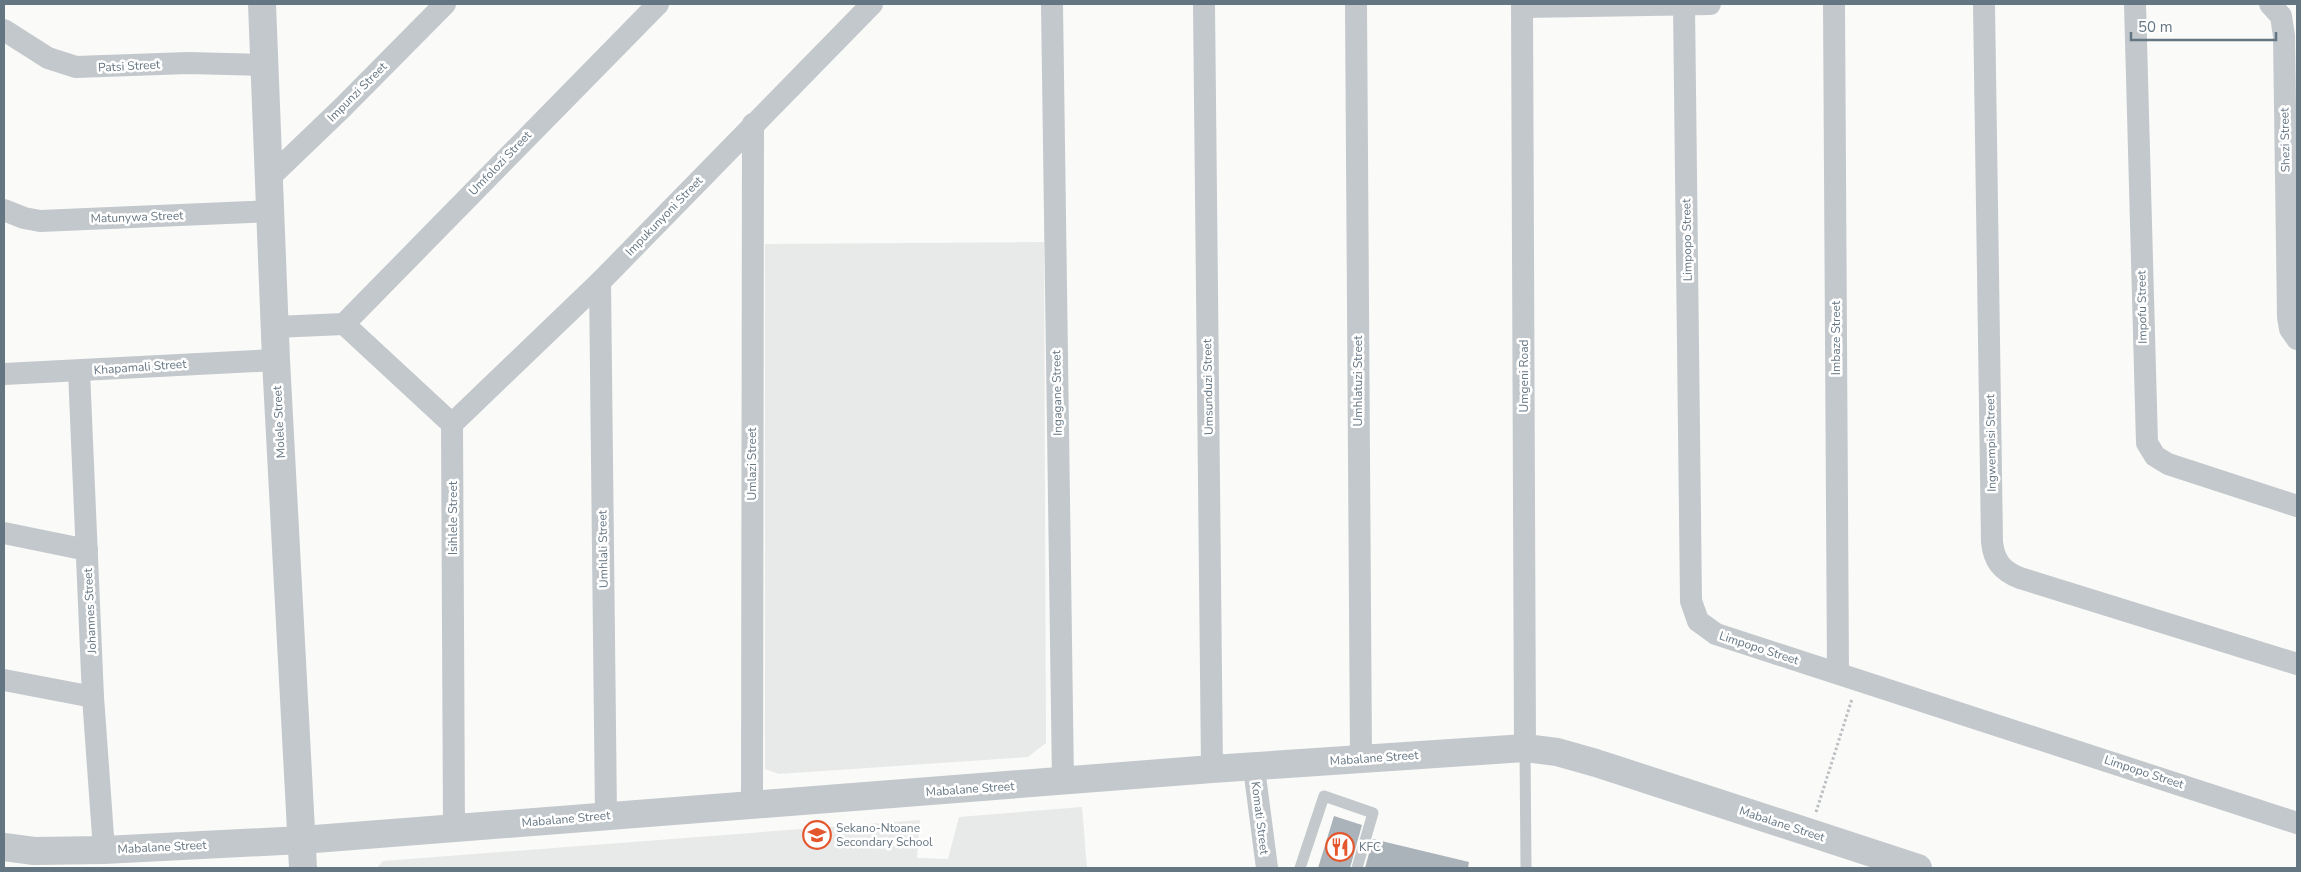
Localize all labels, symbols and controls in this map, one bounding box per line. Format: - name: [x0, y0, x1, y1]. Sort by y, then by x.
- scale bar: [2131, 10, 2276, 42]
- text: 50 m: [2138, 17, 2173, 37]
- street label: Patsi Street: [97, 56, 161, 76]
- street label: Impunzi Street: [324, 58, 391, 125]
- street label: Shezi Street: [2276, 107, 2294, 172]
- street label: Umfolozi Street: [465, 127, 535, 199]
- street label: Impukunyoni Street: [622, 172, 707, 259]
- street label: Limpopo Street: [1678, 198, 1696, 282]
- street label: Matunywa Street: [90, 207, 184, 227]
- street label: Impofu Street: [2133, 269, 2151, 344]
- street label: Imbaze Street: [1828, 300, 1844, 375]
- street label: Umhlatuzi Street: [1350, 335, 1366, 426]
- street label: Umsunduzi Street: [1199, 338, 1217, 435]
- street label: Umgeni Road: [1516, 339, 1532, 413]
- street label: Ingagane Street: [1048, 349, 1066, 436]
- street label: Khapamali Street: [93, 356, 188, 378]
- street label: Molele Street: [269, 385, 289, 459]
- street label: Ingwempisi Street: [1982, 393, 2000, 492]
- street label: Umlazi Street: [744, 427, 760, 501]
- street label: Isihlele Street: [445, 480, 461, 555]
- street label: Umhlali Street: [594, 509, 612, 588]
- street label: Johannes Street: [80, 567, 100, 655]
- street label: Limpopo Street: [1717, 628, 1802, 669]
- street label: Mabalane Street: [1329, 747, 1420, 769]
- street label: Limpopo Street: [2102, 752, 2187, 793]
- street label: Mabalane Street: [925, 778, 1016, 800]
- street label: Komati Street: [1248, 781, 1273, 856]
- street label: Mabalane Street: [1737, 803, 1828, 846]
- street label: Mabalane Street: [521, 807, 612, 831]
- school or university icon: Sekano-Ntoane Secondary School: [802, 820, 832, 850]
- place label: Sekano-Ntoane Secondary School: [836, 820, 933, 850]
- restaurant icon: KFC: [1325, 832, 1355, 862]
- street label: Mabalane Street: [117, 837, 208, 857]
- place label: KFC: [1359, 839, 1381, 855]

